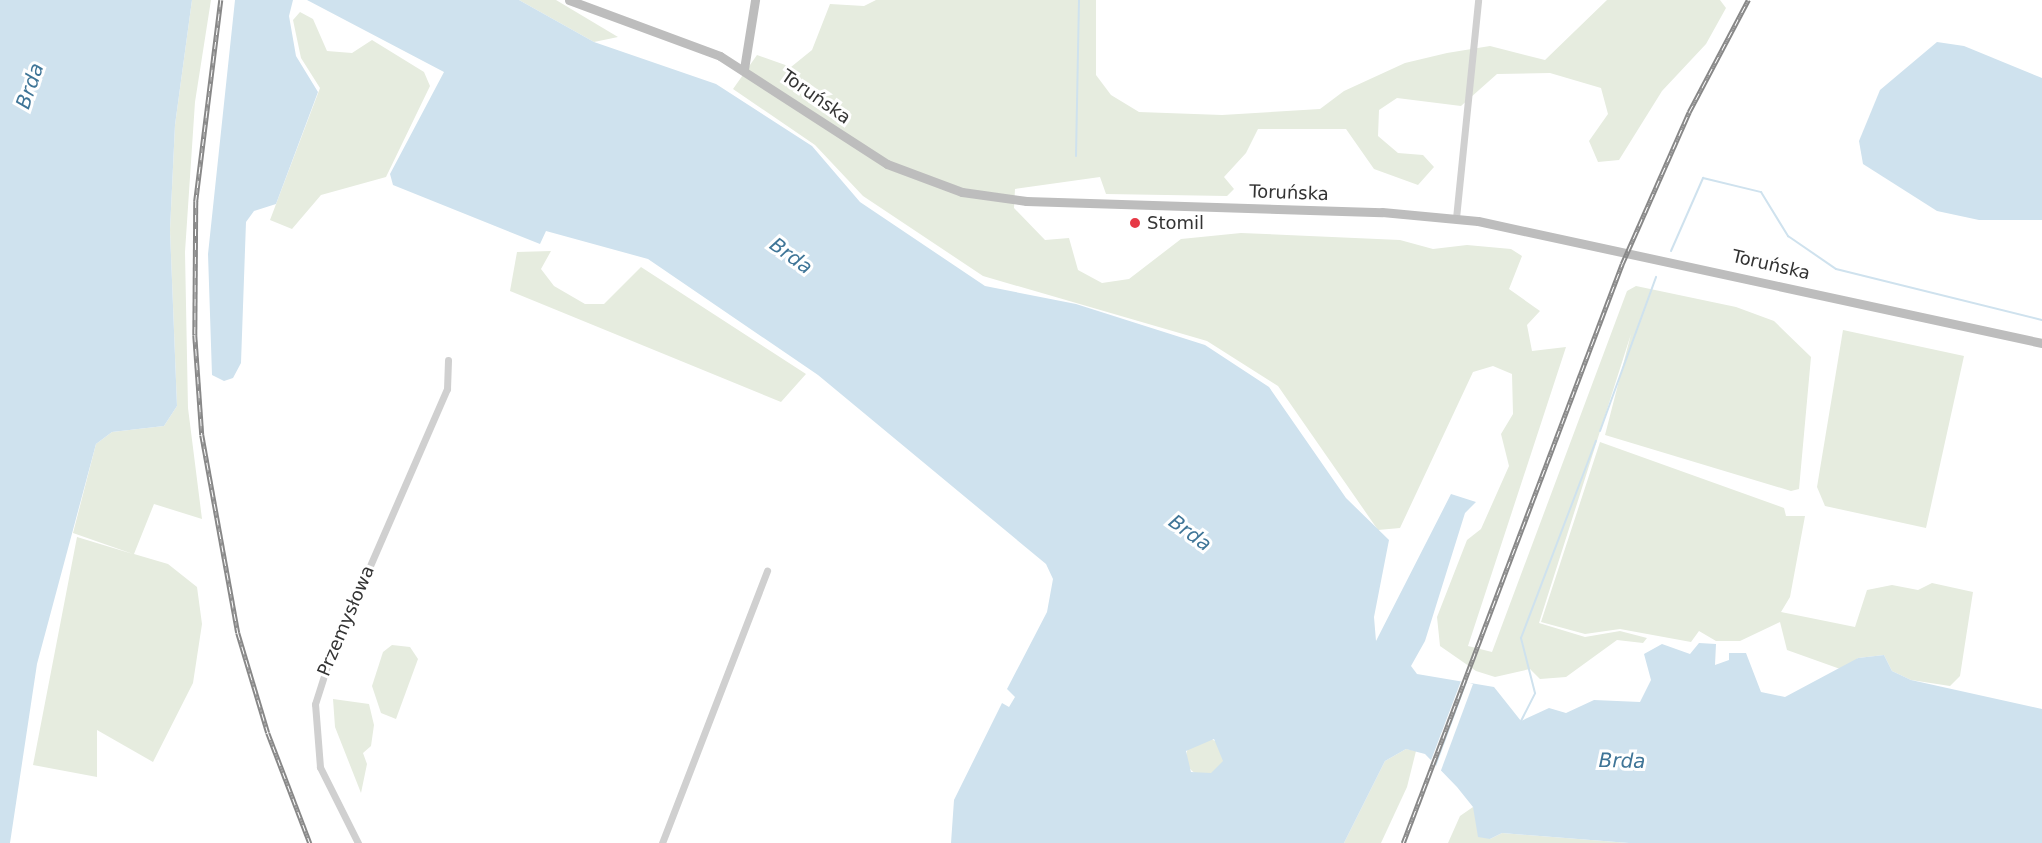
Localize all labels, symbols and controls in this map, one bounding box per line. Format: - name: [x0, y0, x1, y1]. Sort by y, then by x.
- water label: Brda: [11, 60, 49, 112]
- street label: Toruńska: [777, 65, 855, 129]
- street label: Toruńska: [1249, 181, 1329, 205]
- place label: Stomil: [1147, 212, 1204, 234]
- marker: Stomil: [1128, 216, 1142, 230]
- water label: Brda: [765, 233, 817, 279]
- street label: Toruńska: [1730, 246, 1812, 284]
- water label: Brda: [1164, 510, 1216, 556]
- street label: Przemysłowa: [313, 563, 379, 679]
- water label: Brda: [1598, 749, 1646, 773]

